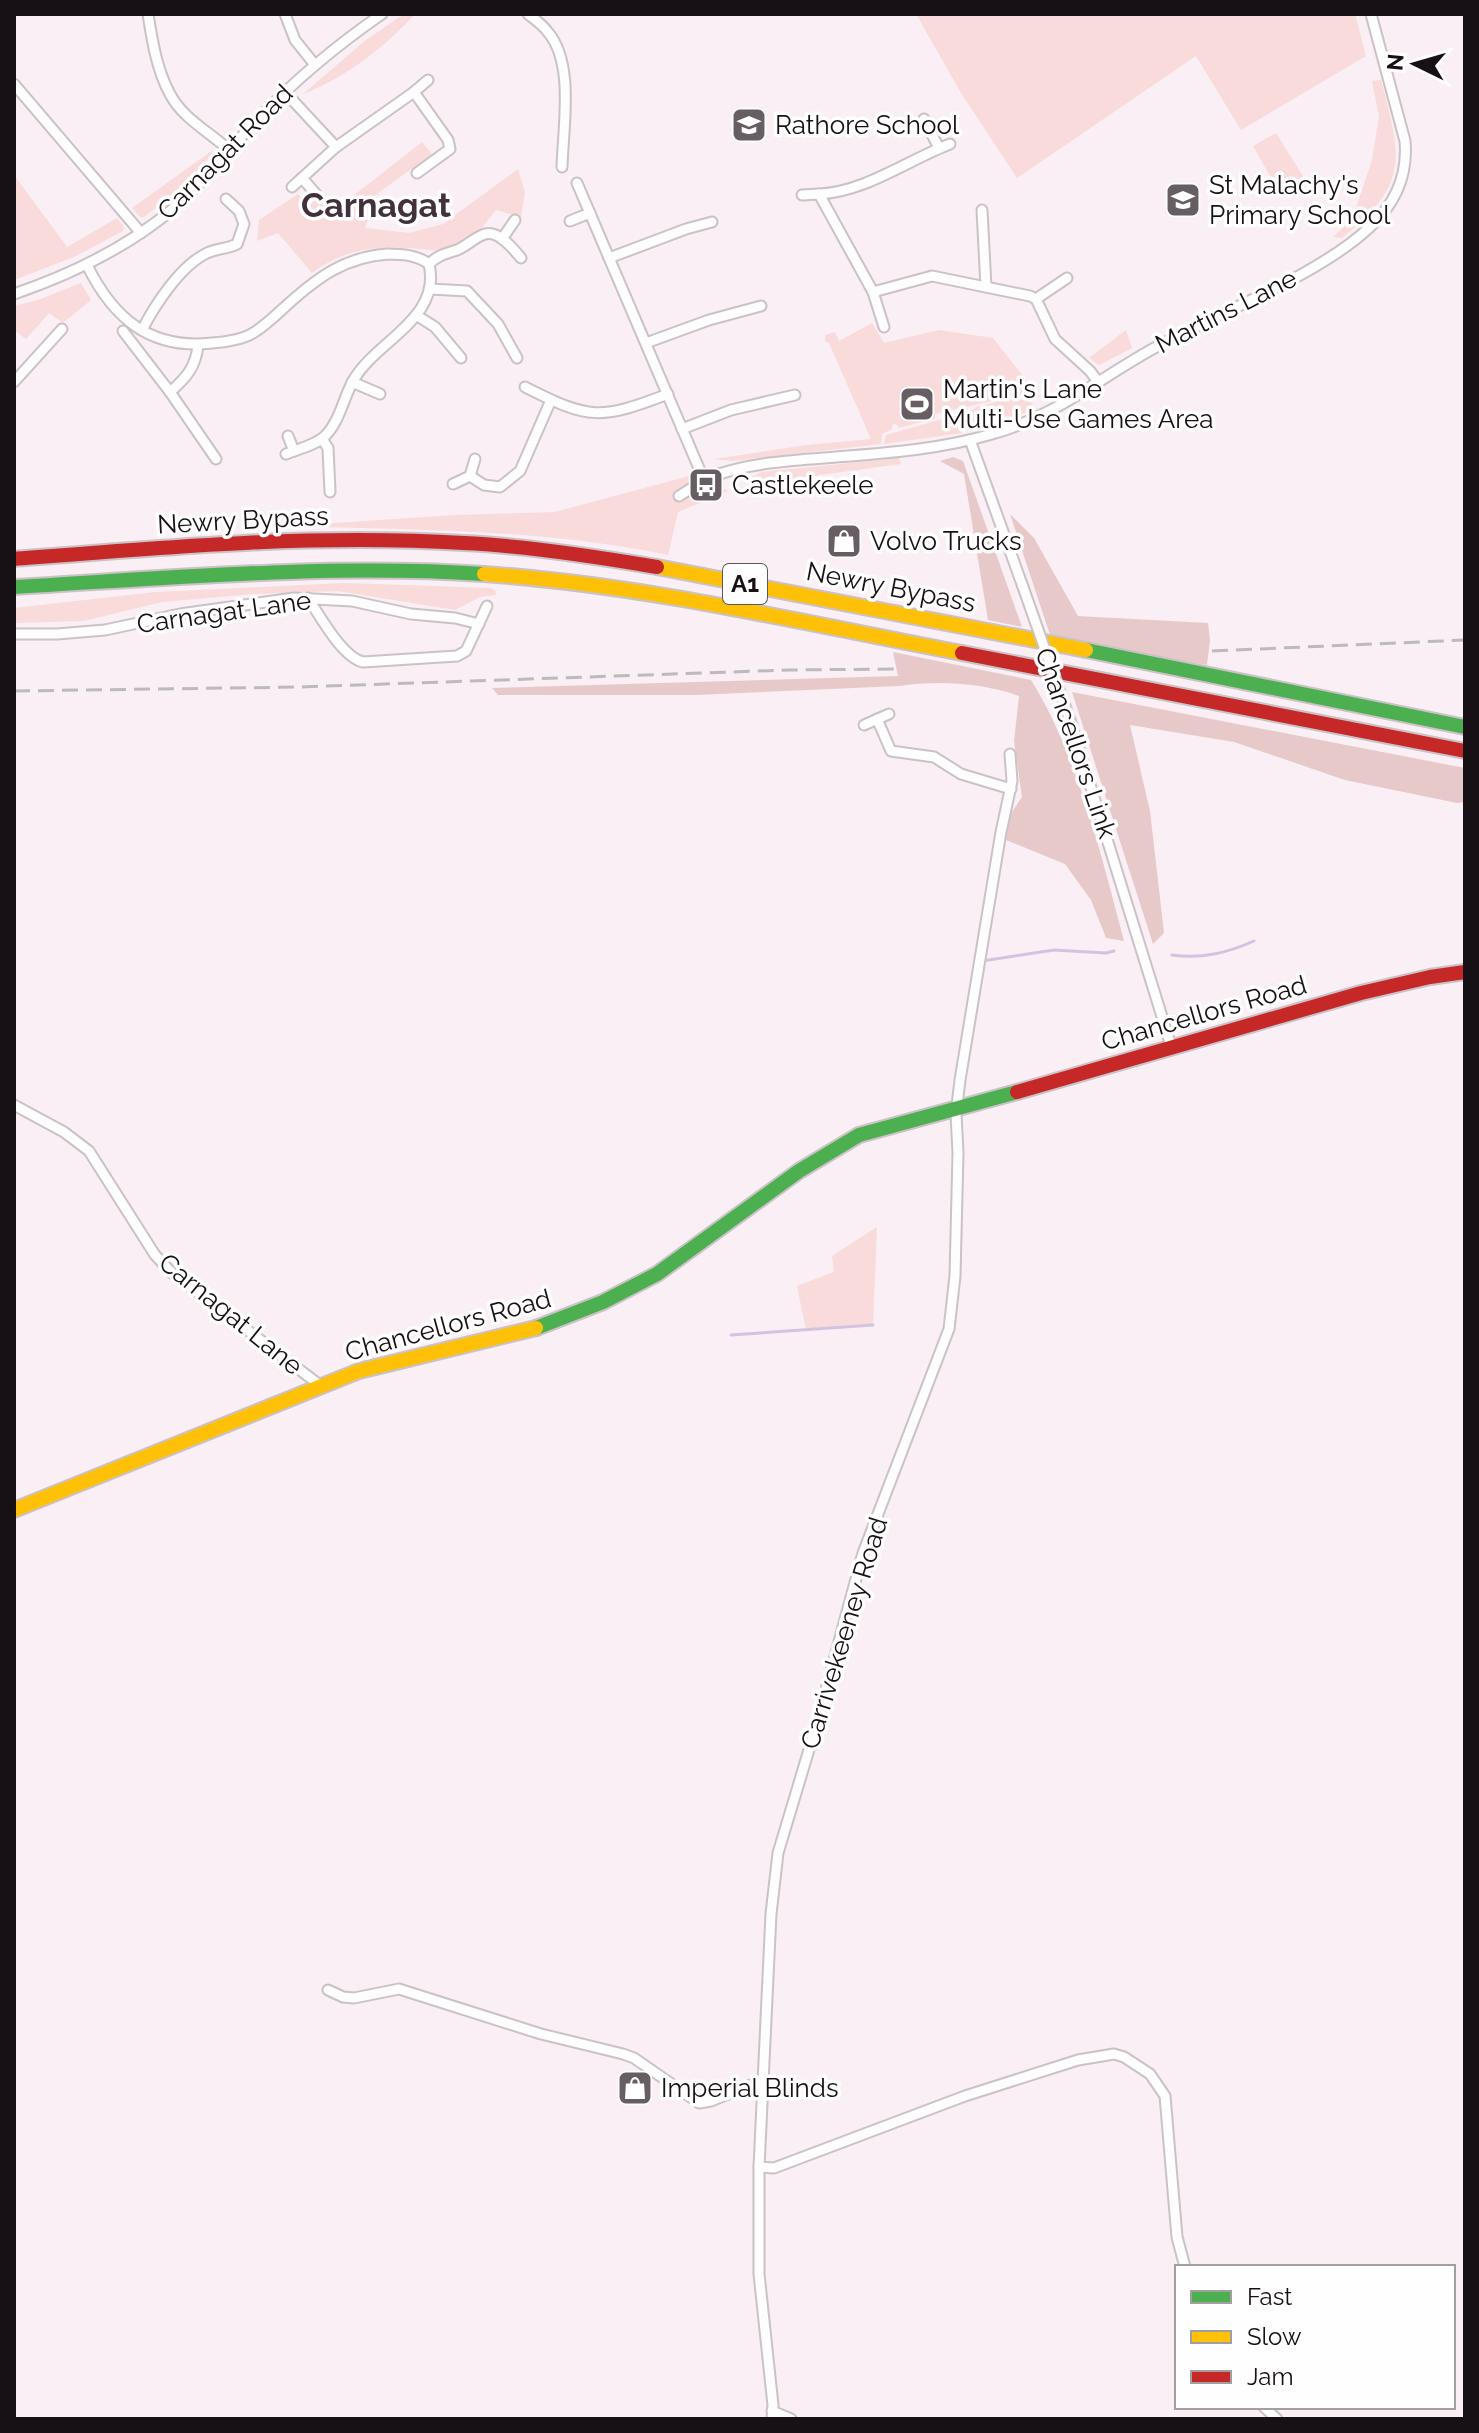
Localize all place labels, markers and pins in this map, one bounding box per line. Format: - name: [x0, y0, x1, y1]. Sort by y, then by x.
- school or university icon: Rathore School: [730, 106, 768, 144]
- place label: Rathore School: [775, 110, 960, 140]
- place label: St Malachy's Primary School: [1209, 170, 1391, 230]
- school or university icon: St Malachy's Primary School: [1164, 181, 1202, 219]
- place label: Martin's Lane Multi-Use Games Area: [943, 374, 1213, 434]
- sports icon: Martin's Lane Multi-Use Games Area: [898, 385, 936, 423]
- bus stop icon: Castlekeele: [687, 466, 725, 504]
- place label: Castlekeele: [732, 470, 874, 500]
- shop icon: Volvo Trucks: [825, 522, 863, 560]
- place label: Volvo Trucks: [870, 526, 1021, 556]
- shop icon: Imperial Blinds: [616, 2069, 654, 2107]
- place label: Imperial Blinds: [661, 2073, 838, 2103]

